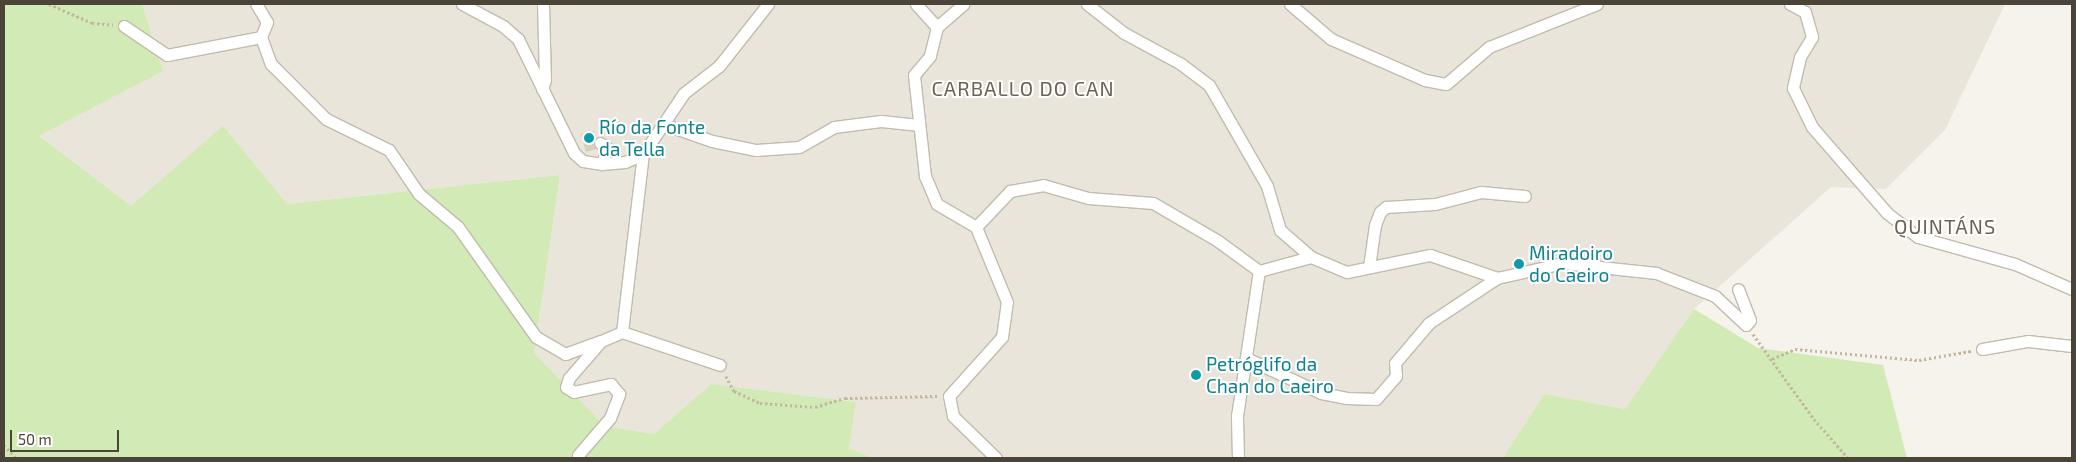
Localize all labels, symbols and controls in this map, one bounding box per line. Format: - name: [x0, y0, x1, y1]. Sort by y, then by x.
- district label: CARBALLO DO CAN: [930, 76, 1116, 100]
- place label: Río da Fonte da Tella: [599, 116, 705, 160]
- marker: Río da Fonte da Tella: [583, 132, 595, 144]
- district label: QUINTÁNS: [1893, 214, 1997, 238]
- place label: Miradoiro do Caeiro: [1529, 242, 1613, 286]
- marker: Miradoiro do Caeiro: [1513, 258, 1525, 270]
- place label: Petróglifo da Chan do Caeiro: [1206, 353, 1334, 397]
- marker: Petróglifo da Chan do Caeiro: [1190, 369, 1202, 381]
- scale bar: [12, 420, 121, 452]
- text: 50 m: [18, 430, 52, 448]

